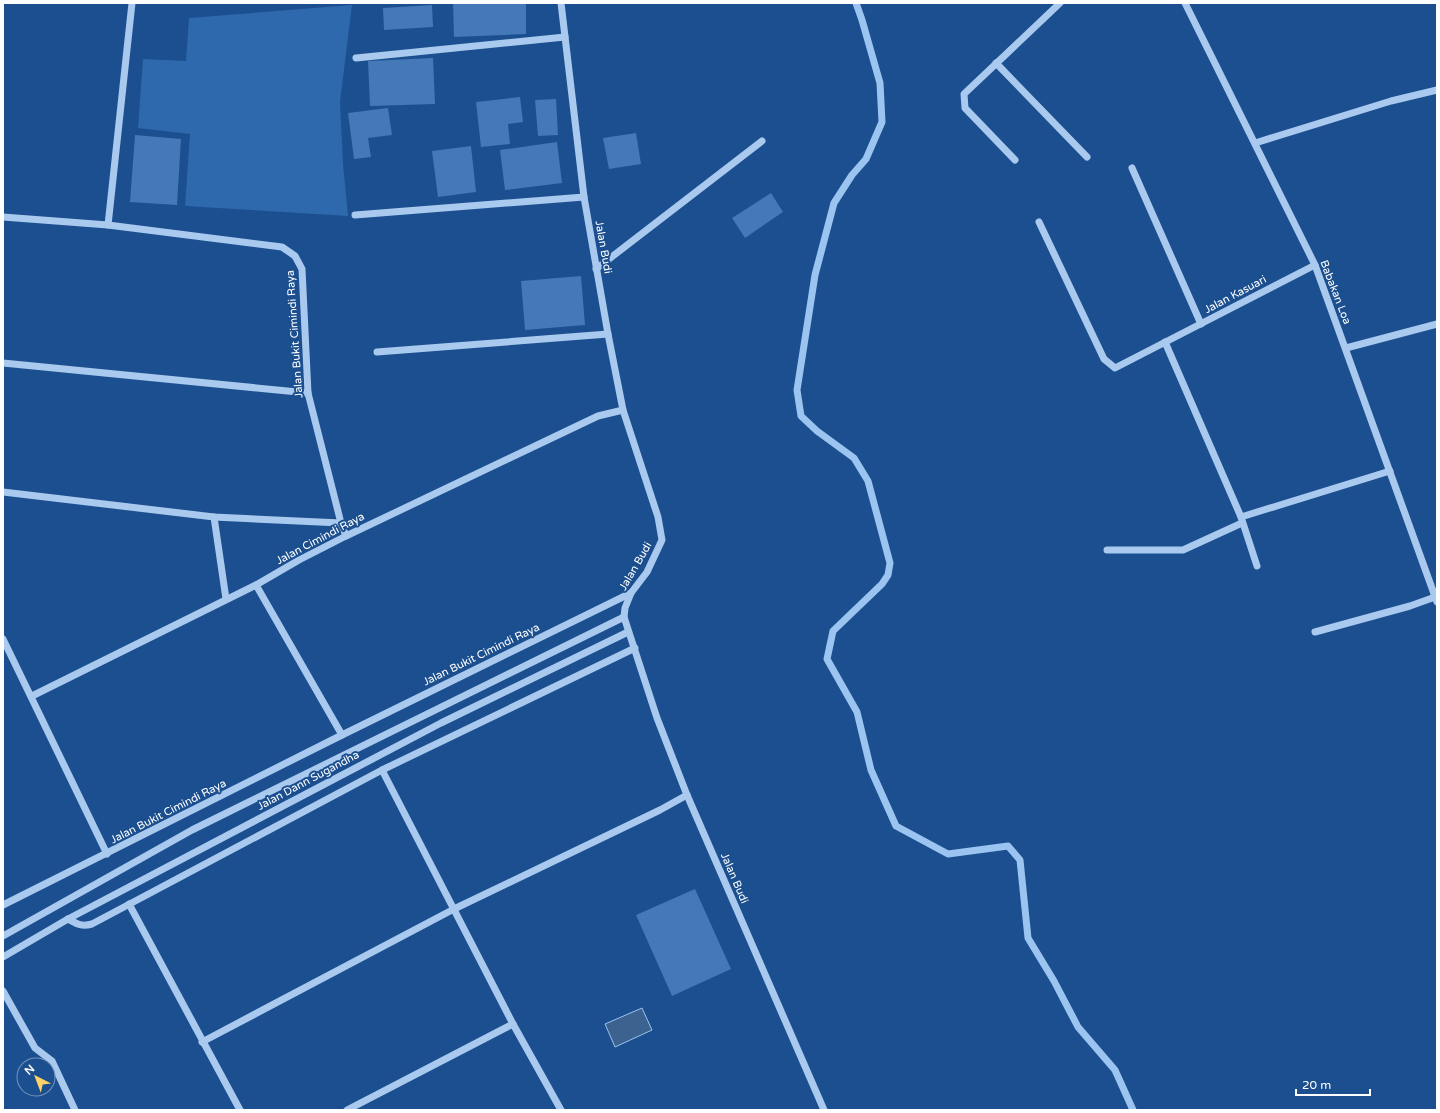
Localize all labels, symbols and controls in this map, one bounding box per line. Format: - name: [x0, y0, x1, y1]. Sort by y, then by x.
- street label: Jalan Budi: [592, 220, 615, 275]
- street label: Babakan Loa: [1317, 258, 1354, 326]
- street label: Jalan Bukit Cimindi Raya: [284, 270, 305, 398]
- street label: Jalan Kasuari: [1202, 273, 1269, 316]
- street label: Jalan Cimindi Raya: [274, 510, 367, 567]
- street label: Jalan Budi: [616, 540, 654, 593]
- street label: Jalan Bukit Cimindi Raya: [421, 621, 542, 688]
- street label: Jalan Dann Sugandha: [255, 748, 361, 813]
- street label: Jalan Bukit Cimindi Raya: [108, 777, 228, 846]
- street label: Jalan Budi: [718, 851, 751, 905]
- north arrow: [16, 1057, 56, 1097]
- text: N: [22, 1062, 37, 1078]
- scale bar: [1296, 1071, 1370, 1097]
- text: 20 m: [1302, 1078, 1331, 1092]

